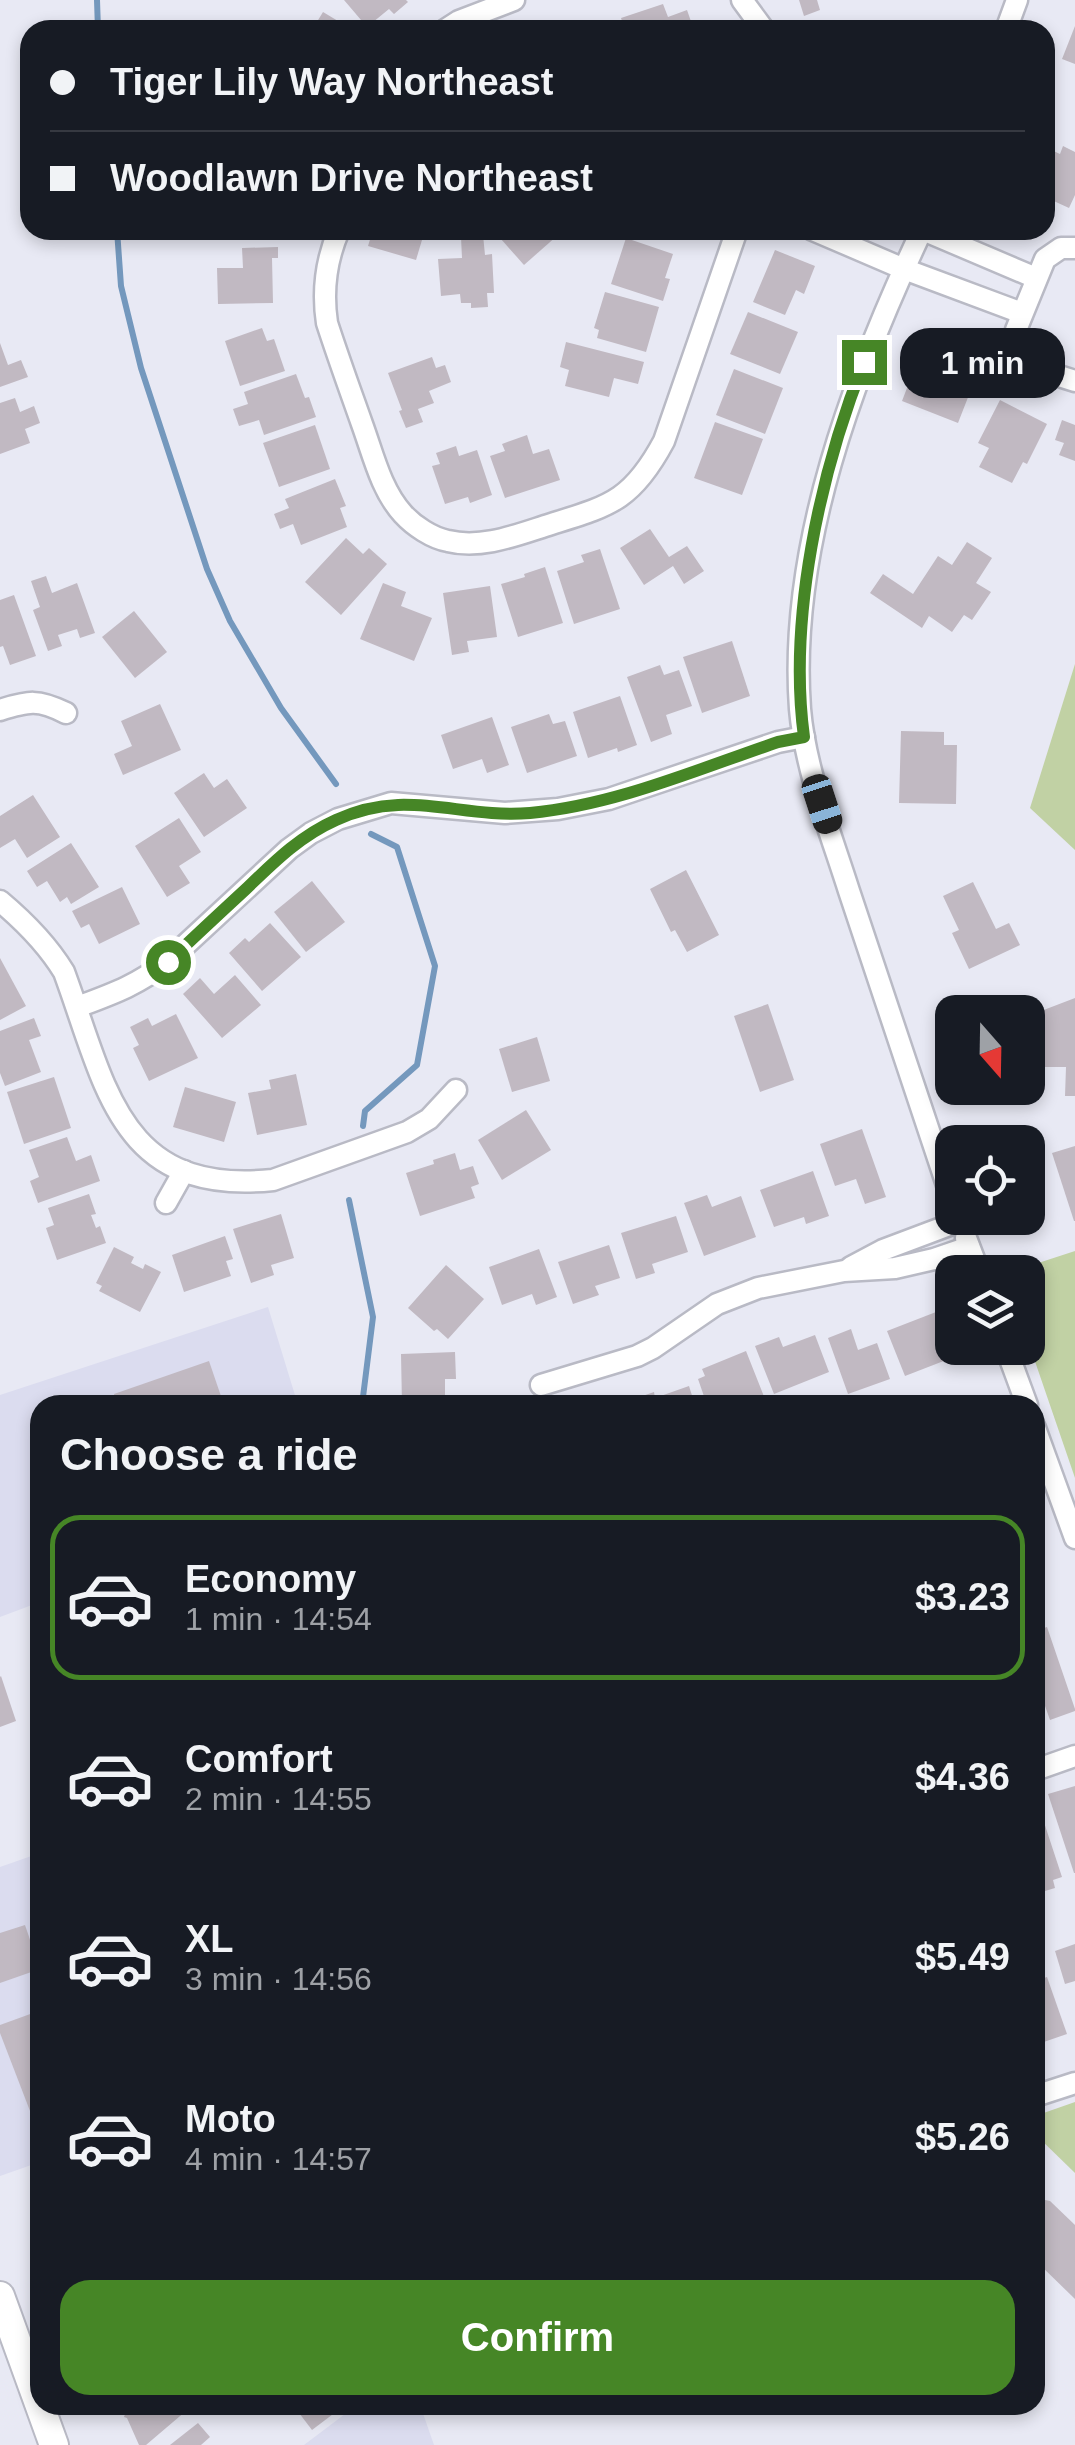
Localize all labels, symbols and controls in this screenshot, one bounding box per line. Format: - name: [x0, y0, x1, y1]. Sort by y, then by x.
- text: Tiger Lily Way Northeast: [110, 61, 553, 103]
- text: Woodlawn Drive Northeast: [110, 157, 593, 199]
- callout: 1 min: [899, 327, 1064, 397]
- route end: [842, 340, 887, 385]
- text: 1 min: [941, 345, 1024, 381]
- car: [798, 771, 846, 837]
- route start: [146, 940, 191, 985]
- north arrow: [935, 995, 1045, 1105]
- map controls: [935, 995, 1045, 1365]
- button: locate: [935, 1125, 1045, 1235]
- button: layers: [935, 1255, 1045, 1365]
- text: Choose a ride: [60, 1429, 358, 1480]
- icon: car: [65, 1553, 155, 1643]
- text: Economy: [185, 1558, 356, 1600]
- text: $3.23: [915, 1576, 1010, 1618]
- text: 1 min · 14:54: [185, 1601, 372, 1637]
- icon: car: [65, 1733, 155, 1823]
- text: Comfort: [185, 1738, 333, 1780]
- text: $4.36: [915, 1756, 1010, 1798]
- text: 2 min · 14:55: [185, 1781, 372, 1817]
- icon: car: [65, 1913, 155, 2003]
- text: XL: [185, 1918, 234, 1960]
- text: $5.49: [915, 1936, 1010, 1978]
- text: 3 min · 14:56: [185, 1961, 372, 1997]
- icon: car: [65, 2093, 155, 2183]
- text: Moto: [185, 2098, 276, 2140]
- text: $5.26: [915, 2116, 1010, 2158]
- text: 4 min · 14:57: [185, 2141, 372, 2177]
- button: Confirm: [60, 2280, 1015, 2395]

